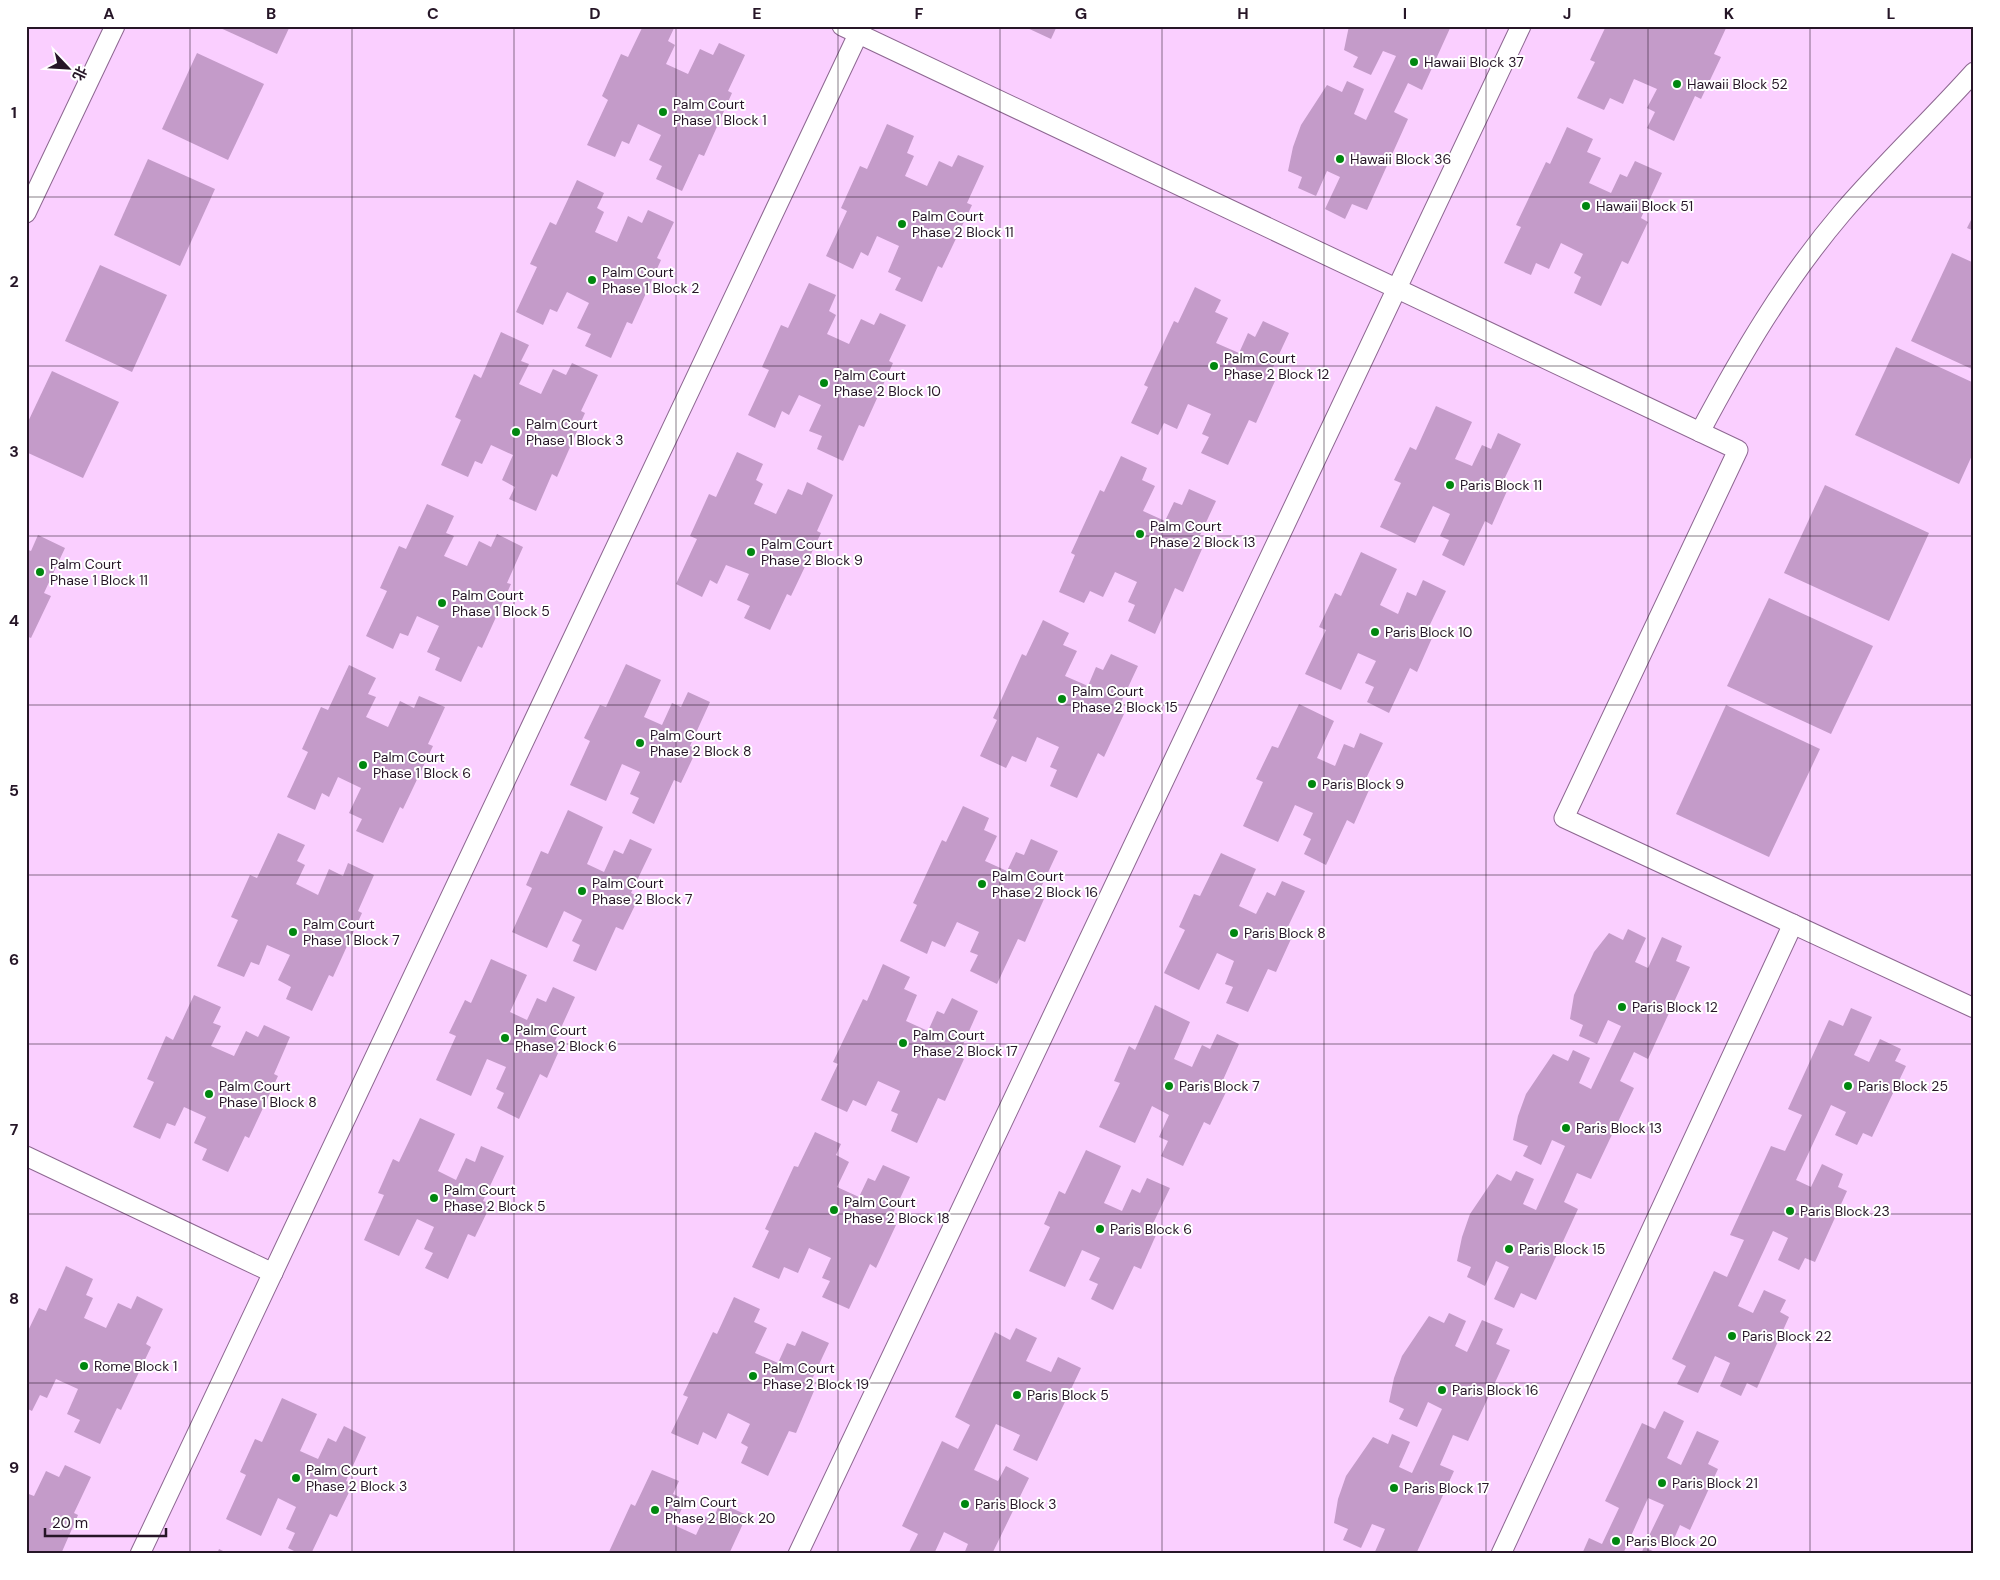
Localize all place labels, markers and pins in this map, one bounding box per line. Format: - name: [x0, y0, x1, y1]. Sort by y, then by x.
- place label: Hawaii Block 37: [1424, 53, 1524, 71]
- marker: Hawaii Block 37: [1408, 56, 1420, 68]
- place label: Hawaii Block 52: [1687, 75, 1788, 93]
- marker: Hawaii Block 52: [1671, 78, 1683, 90]
- place label: Palm Court Phase 1 Block 1: [673, 95, 767, 129]
- marker: Palm Court Phase 1 Block 1: [657, 106, 669, 118]
- place label: Hawaii Block 36: [1350, 150, 1451, 168]
- marker: Hawaii Block 36: [1334, 153, 1346, 165]
- place label: Hawaii Block 51: [1596, 197, 1693, 215]
- marker: Hawaii Block 51: [1580, 200, 1592, 212]
- place label: Palm Court Phase 2 Block 11: [912, 207, 1014, 241]
- marker: Palm Court Phase 2 Block 11: [896, 218, 908, 230]
- place label: Palm Court Phase 1 Block 2: [602, 263, 699, 297]
- marker: Palm Court Phase 1 Block 2: [586, 274, 598, 286]
- place label: Palm Court Phase 2 Block 12: [1224, 349, 1329, 383]
- marker: Palm Court Phase 2 Block 12: [1208, 360, 1220, 372]
- place label: Palm Court Phase 2 Block 10: [834, 366, 941, 400]
- marker: Palm Court Phase 2 Block 10: [818, 377, 830, 389]
- place label: Palm Court Phase 1 Block 3: [526, 415, 624, 449]
- marker: Palm Court Phase 1 Block 3: [510, 426, 522, 438]
- place label: Paris Block 11: [1460, 476, 1542, 494]
- marker: Paris Block 11: [1444, 479, 1456, 491]
- place label: Palm Court Phase 2 Block 13: [1150, 517, 1256, 551]
- marker: Palm Court Phase 2 Block 13: [1134, 528, 1146, 540]
- place label: Palm Court Phase 2 Block 9: [761, 535, 863, 569]
- marker: Palm Court Phase 2 Block 9: [745, 546, 757, 558]
- place label: Palm Court Phase 1 Block 11: [50, 555, 148, 589]
- marker: Palm Court Phase 1 Block 11: [34, 566, 46, 578]
- place label: Palm Court Phase 1 Block 5: [452, 586, 550, 620]
- marker: Palm Court Phase 1 Block 5: [436, 597, 448, 609]
- place label: Paris Block 10: [1385, 623, 1472, 641]
- marker: Paris Block 10: [1369, 626, 1381, 638]
- place label: Palm Court Phase 2 Block 15: [1072, 682, 1178, 716]
- marker: Palm Court Phase 2 Block 15: [1056, 693, 1068, 705]
- place label: Palm Court Phase 2 Block 8: [650, 726, 751, 760]
- marker: Palm Court Phase 2 Block 8: [634, 737, 646, 749]
- place label: Palm Court Phase 1 Block 6: [373, 748, 471, 782]
- marker: Palm Court Phase 1 Block 6: [357, 759, 369, 771]
- place label: Paris Block 9: [1322, 775, 1404, 793]
- marker: Paris Block 9: [1306, 778, 1318, 790]
- place label: Palm Court Phase 2 Block 16: [992, 867, 1098, 901]
- place label: Palm Court Phase 2 Block 7: [592, 874, 692, 908]
- marker: Palm Court Phase 2 Block 16: [976, 878, 988, 890]
- marker: Palm Court Phase 2 Block 7: [576, 885, 588, 897]
- place label: Palm Court Phase 1 Block 7: [303, 915, 400, 949]
- place label: Paris Block 8: [1244, 924, 1326, 942]
- marker: Palm Court Phase 1 Block 7: [287, 926, 299, 938]
- marker: Paris Block 8: [1228, 927, 1240, 939]
- place label: Paris Block 12: [1632, 998, 1718, 1016]
- marker: Paris Block 12: [1616, 1001, 1628, 1013]
- place label: Palm Court Phase 2 Block 6: [515, 1021, 617, 1055]
- place label: Palm Court Phase 2 Block 17: [913, 1026, 1018, 1060]
- marker: Palm Court Phase 2 Block 6: [499, 1032, 511, 1044]
- marker: Palm Court Phase 2 Block 17: [897, 1037, 909, 1049]
- place label: Palm Court Phase 1 Block 8: [219, 1077, 317, 1111]
- place label: Paris Block 7: [1179, 1077, 1260, 1095]
- place label: Paris Block 25: [1858, 1077, 1948, 1095]
- marker: Paris Block 7: [1163, 1080, 1175, 1092]
- marker: Paris Block 25: [1842, 1080, 1854, 1092]
- marker: Palm Court Phase 1 Block 8: [203, 1088, 215, 1100]
- place label: Paris Block 13: [1576, 1119, 1662, 1137]
- marker: Paris Block 13: [1560, 1122, 1572, 1134]
- place label: Palm Court Phase 2 Block 5: [444, 1181, 545, 1215]
- marker: Palm Court Phase 2 Block 5: [428, 1192, 440, 1204]
- place label: Palm Court Phase 2 Block 18: [844, 1193, 950, 1227]
- place label: Paris Block 23: [1800, 1202, 1890, 1220]
- marker: Palm Court Phase 2 Block 18: [828, 1204, 840, 1216]
- marker: Paris Block 23: [1784, 1205, 1796, 1217]
- place label: Paris Block 6: [1110, 1220, 1192, 1238]
- marker: Paris Block 6: [1094, 1223, 1106, 1235]
- place label: Paris Block 15: [1519, 1240, 1605, 1258]
- marker: Paris Block 15: [1503, 1243, 1515, 1255]
- place label: Paris Block 22: [1742, 1327, 1832, 1345]
- marker: Paris Block 22: [1726, 1330, 1738, 1342]
- place label: Rome Block 1: [94, 1357, 177, 1375]
- place label: Palm Court Phase 2 Block 19: [763, 1359, 869, 1393]
- marker: Rome Block 1: [78, 1360, 90, 1372]
- marker: Palm Court Phase 2 Block 19: [747, 1370, 759, 1382]
- place label: Paris Block 16: [1452, 1381, 1539, 1399]
- marker: Paris Block 16: [1436, 1384, 1448, 1396]
- place label: Paris Block 5: [1027, 1386, 1109, 1404]
- marker: Paris Block 5: [1011, 1389, 1023, 1401]
- place label: Palm Court Phase 2 Block 3: [306, 1461, 407, 1495]
- marker: Palm Court Phase 2 Block 3: [290, 1472, 302, 1484]
- place label: Paris Block 21: [1672, 1474, 1758, 1492]
- marker: Paris Block 21: [1656, 1477, 1668, 1489]
- place label: Paris Block 17: [1404, 1479, 1489, 1497]
- marker: Paris Block 17: [1388, 1482, 1400, 1494]
- place label: Palm Court Phase 2 Block 20: [665, 1493, 775, 1527]
- place label: Paris Block 3: [975, 1495, 1057, 1513]
- marker: Paris Block 3: [959, 1498, 971, 1510]
- marker: Palm Court Phase 2 Block 20: [649, 1504, 661, 1516]
- place label: Paris Block 20: [1626, 1532, 1717, 1550]
- marker: Paris Block 20: [1610, 1535, 1622, 1547]

